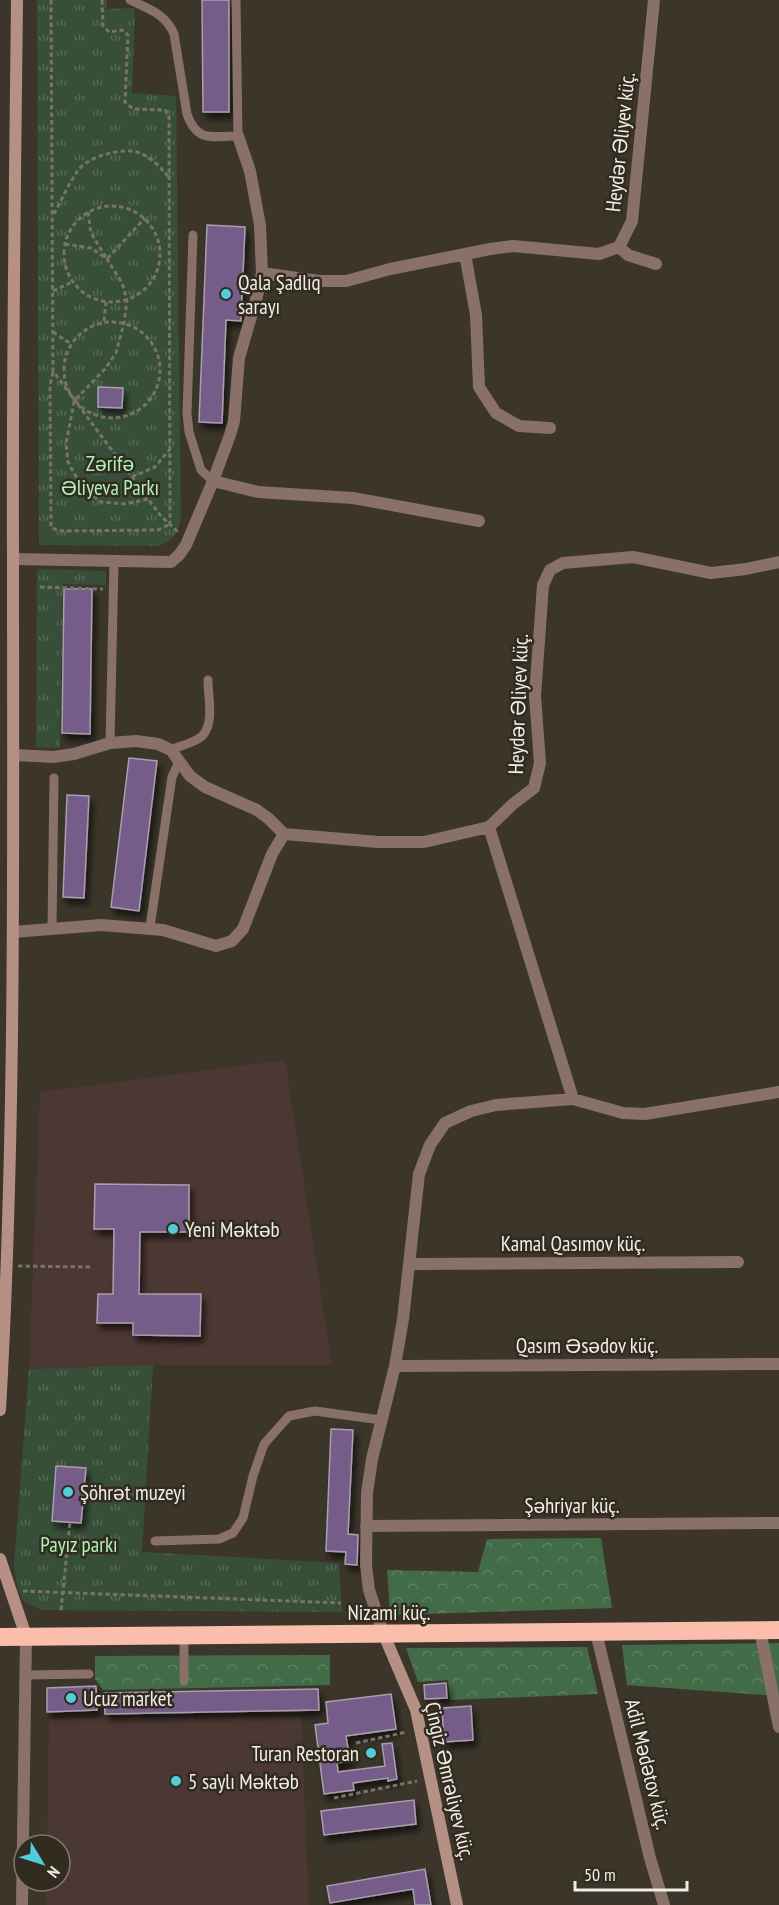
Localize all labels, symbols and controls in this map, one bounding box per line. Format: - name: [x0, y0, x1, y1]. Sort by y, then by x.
- street label: Heydər Əliyev küç.: [599, 71, 641, 213]
- place label: Qala Şadlıq sarayı: [238, 269, 321, 320]
- marker: Qala Şadlıq sarayı: [219, 287, 233, 301]
- park label: Zərifə Əliyeva Parkı: [61, 450, 159, 501]
- street label: Heydər Əliyev küç.: [502, 633, 534, 775]
- place label: Yeni Məktəb: [185, 1216, 280, 1243]
- marker: Yeni Məktəb: [166, 1222, 180, 1236]
- street label: Kamal Qasımov küç.: [501, 1230, 645, 1257]
- street label: Qasım Əsədov küç.: [516, 1332, 658, 1359]
- place label: Şöhrət muzeyi: [80, 1479, 186, 1506]
- marker: Şöhrət muzeyi: [61, 1485, 75, 1499]
- street label: Şəhriyar küç.: [524, 1492, 620, 1519]
- park label: Payız parkı: [40, 1531, 118, 1558]
- street label: Nizami küç.: [348, 1599, 430, 1626]
- place label: Ucuz market: [83, 1685, 172, 1712]
- marker: Ucuz market: [64, 1691, 78, 1705]
- street label: Adil Mədətov küç.: [619, 1696, 677, 1832]
- street label: Çingiz Əmrəliyev küç.: [419, 1699, 481, 1863]
- place label: Turan Restoran: [251, 1740, 359, 1767]
- marker: Turan Restoran: [364, 1746, 378, 1760]
- place label: 5 saylı Məktəb: [188, 1768, 299, 1795]
- marker: 5 saylı Məktəb: [169, 1774, 183, 1788]
- north arrow: [12, 1833, 72, 1893]
- scale bar: [575, 1854, 688, 1892]
- text: N: [43, 1863, 64, 1882]
- text: 50 m: [584, 1863, 616, 1886]

